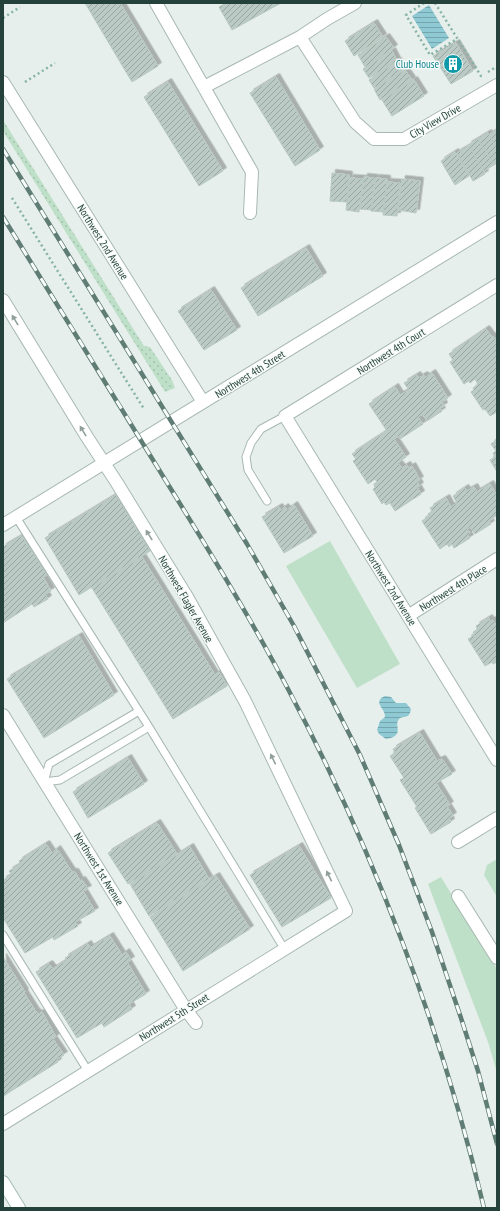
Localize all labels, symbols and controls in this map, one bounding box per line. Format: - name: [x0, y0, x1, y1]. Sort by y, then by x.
- building icon: Club House: [442, 53, 464, 75]
- place label: Club House: [396, 57, 439, 71]
- street label: City View Drive: [407, 101, 463, 141]
- street label: Northwest 2nd Avenue: [74, 202, 132, 283]
- one-way arrow: [11, 315, 19, 325]
- street label: Northwest 4th Court: [354, 325, 428, 377]
- street label: Northwest 4th Street: [212, 347, 288, 401]
- one-way arrow: [79, 425, 86, 437]
- one-way arrow: [145, 529, 152, 541]
- street label: Northwest 2nd Avenue: [362, 548, 420, 629]
- street label: Northwest Flagler Avenue: [155, 553, 217, 645]
- street label: Northwest 4th Place: [417, 561, 490, 614]
- one-way arrow: [270, 753, 276, 765]
- street label: Northwest 1st Avenue: [71, 830, 127, 908]
- one-way arrow: [326, 870, 332, 882]
- street label: Northwest 5th Street: [136, 990, 212, 1044]

